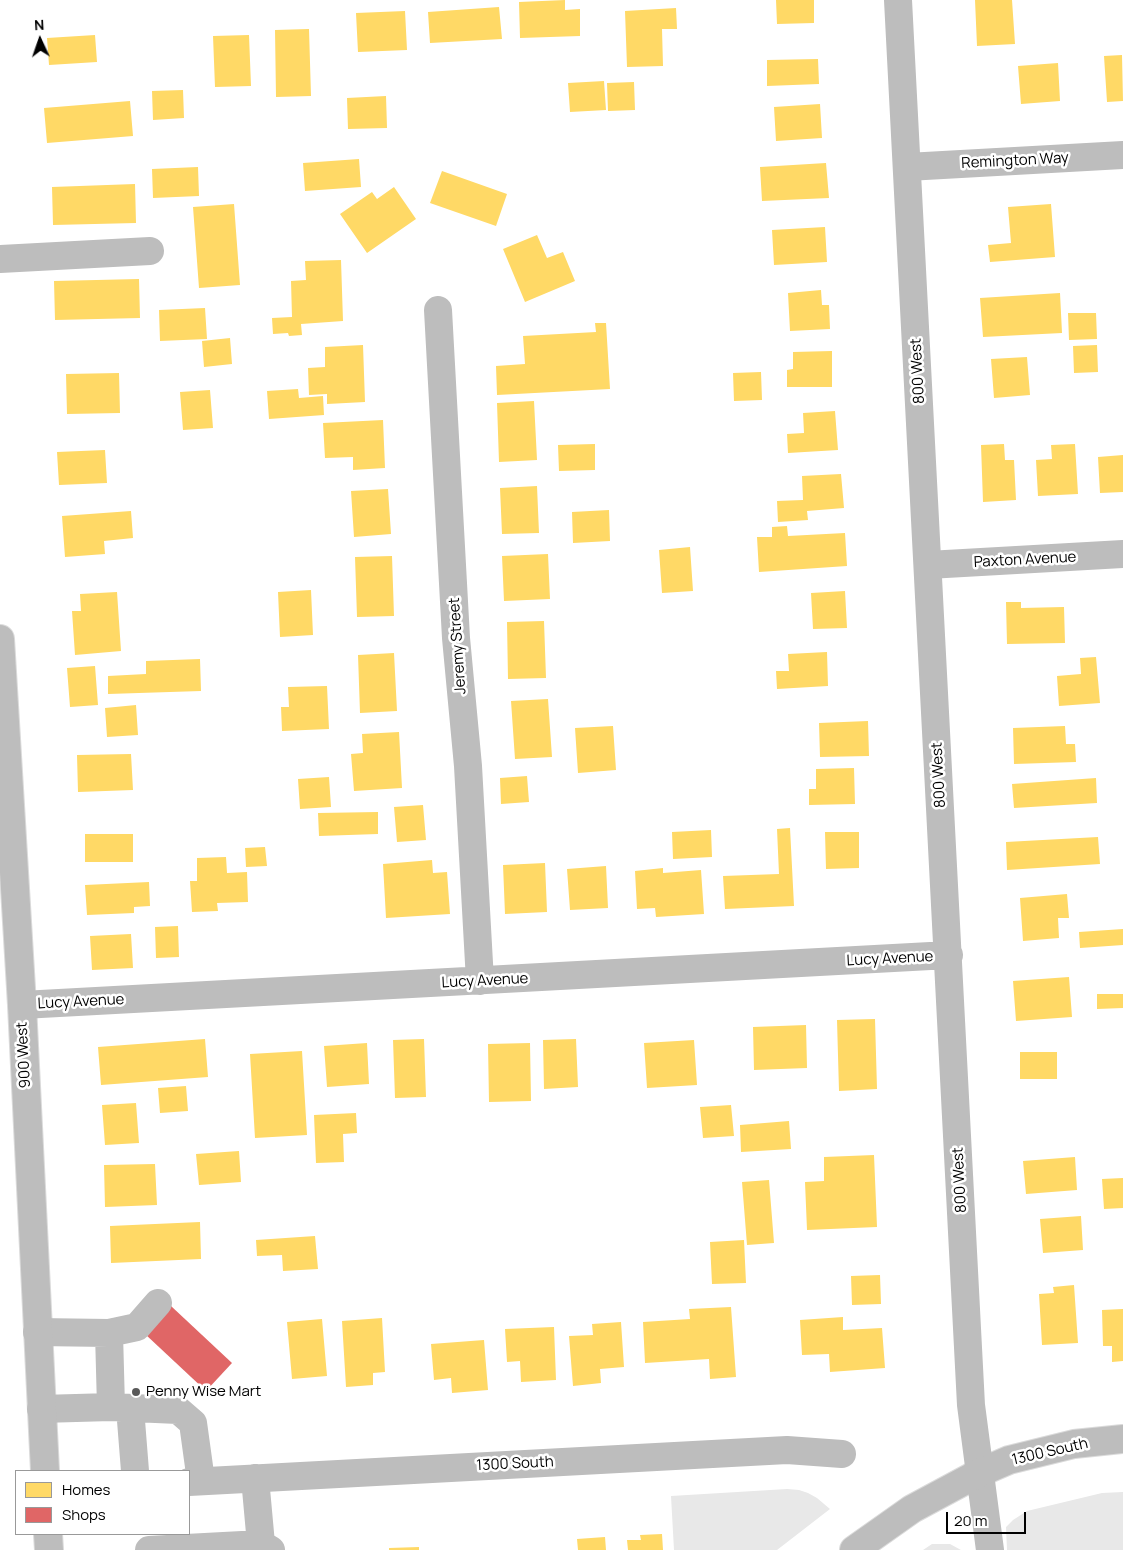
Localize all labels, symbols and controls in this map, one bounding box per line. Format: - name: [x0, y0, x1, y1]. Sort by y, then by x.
- north arrow: [15, 15, 65, 65]
- text: N: [34, 15, 45, 34]
- street label: Remington Way: [961, 149, 1069, 173]
- street label: 800 West: [907, 338, 929, 404]
- street label: Paxton Avenue: [973, 548, 1077, 572]
- street label: Jeremy Street: [446, 597, 470, 695]
- street label: 800 West: [928, 742, 950, 808]
- street label: Lucy Avenue: [846, 948, 934, 970]
- street label: Lucy Avenue: [441, 970, 529, 992]
- street label: Lucy Avenue: [37, 991, 125, 1013]
- street label: 900 West: [13, 1021, 35, 1089]
- street label: 800 West: [949, 1147, 971, 1213]
- place label: Penny Wise Mart: [146, 1383, 261, 1401]
- marker: Penny Wise Mart: [130, 1386, 142, 1398]
- street label: 1300 South: [1010, 1435, 1090, 1469]
- street label: 1300 South: [476, 1453, 554, 1475]
- legend: [15, 1470, 190, 1535]
- text: Homes: [62, 1479, 110, 1500]
- scale bar: [948, 1502, 1028, 1534]
- text: Shops: [62, 1504, 106, 1525]
- text: 20 m: [954, 1510, 987, 1531]

